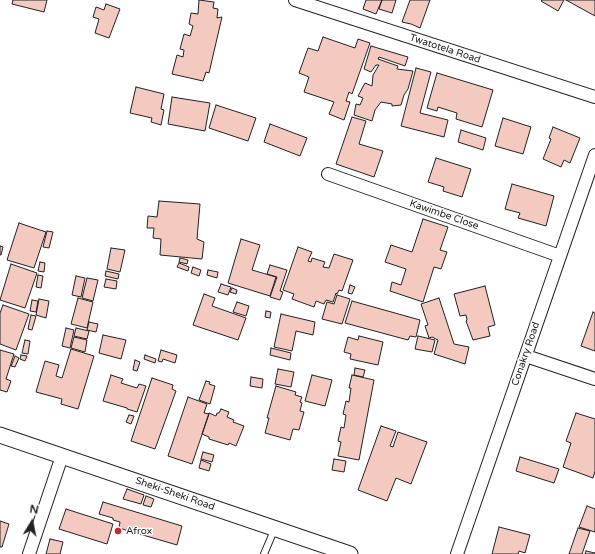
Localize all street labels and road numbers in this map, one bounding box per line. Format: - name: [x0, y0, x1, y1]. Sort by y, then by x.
- street label: Twatotela Road: [408, 32, 482, 66]
- street label: Kawimbe Close: [408, 198, 480, 232]
- street label: Conakry Road: [509, 320, 543, 388]
- street label: Sheki-Sheki Road: [134, 475, 216, 513]

